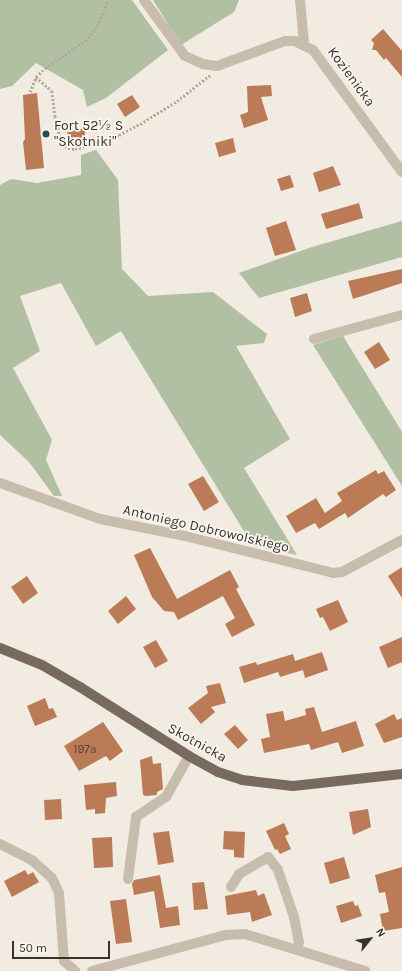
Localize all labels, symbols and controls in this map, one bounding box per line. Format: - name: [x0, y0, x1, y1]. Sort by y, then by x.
- street label: Kozienicka: [324, 44, 378, 110]
- place label: Fort 52½ S "Skotniki": [54, 118, 123, 150]
- marker: Fort 52½ S "Skotniki": [41, 129, 51, 139]
- street label: Antoniego Dobrowolskiego: [121, 502, 291, 556]
- street label: Skotnicka: [165, 720, 229, 766]
- house number: 197a: [73, 743, 97, 757]
- north arrow: [350, 919, 390, 959]
- text: N: [373, 926, 388, 939]
- scale bar: [14, 933, 112, 959]
- text: 50 m: [19, 941, 47, 955]

